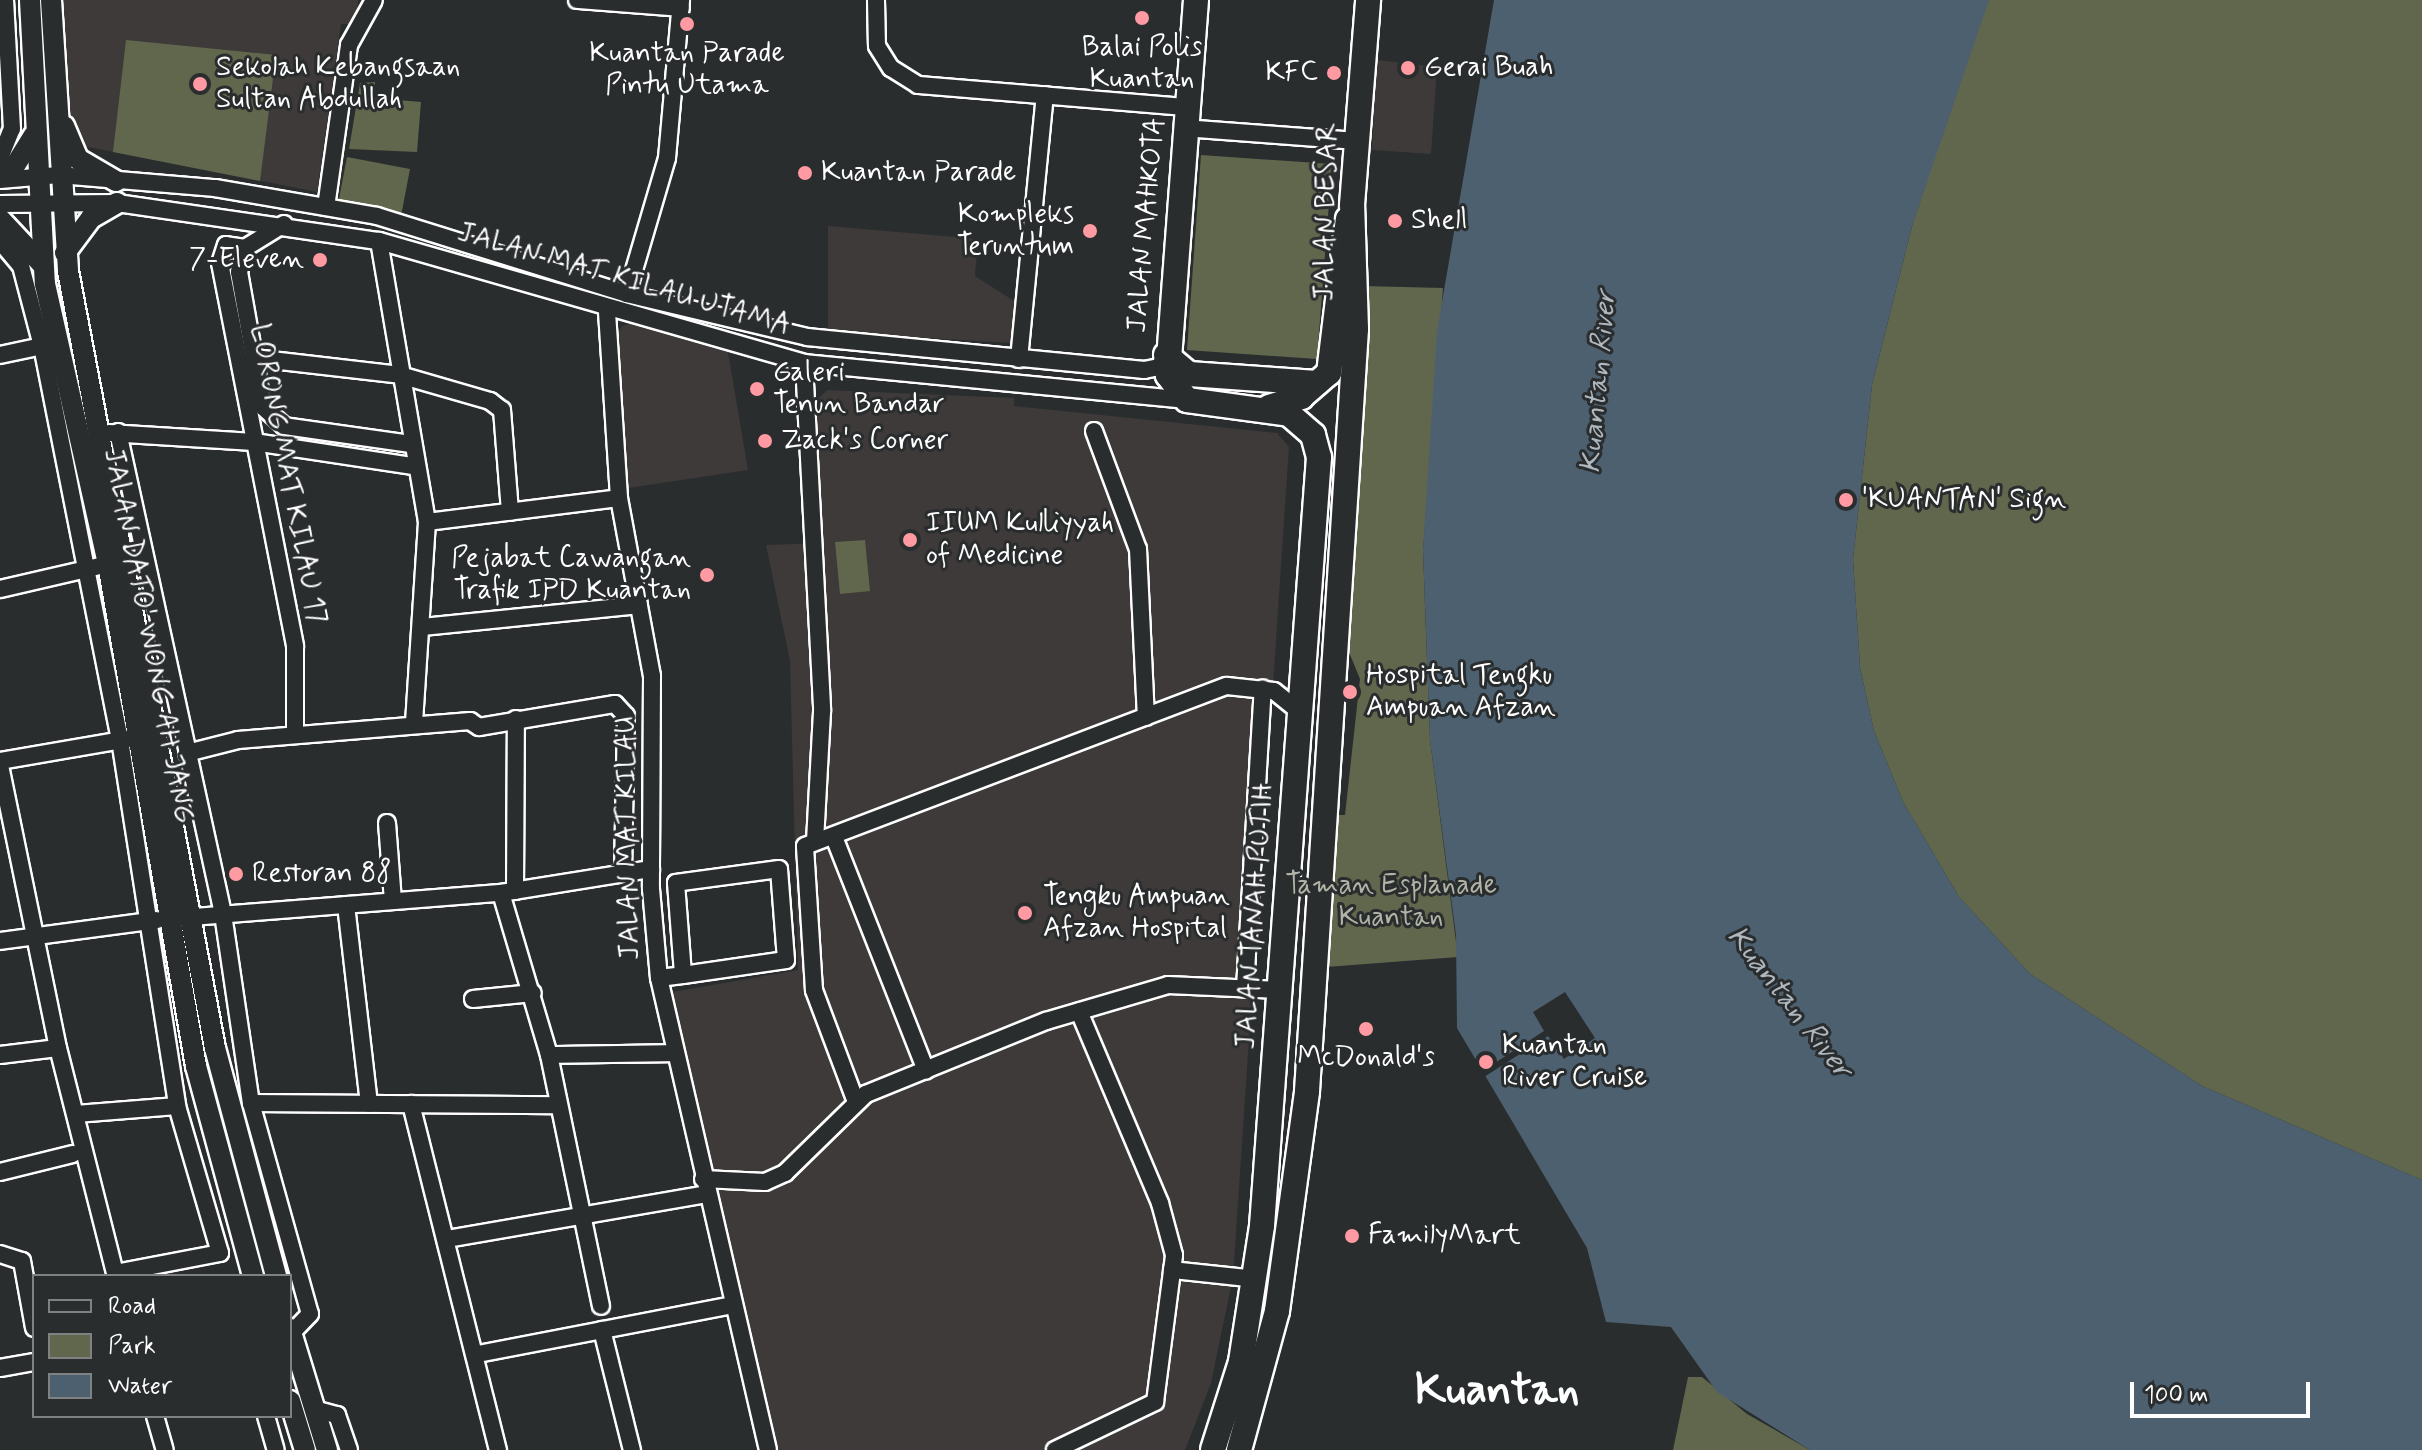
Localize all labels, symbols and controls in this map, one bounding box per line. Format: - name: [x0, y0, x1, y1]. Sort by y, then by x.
- marker: Balai Polis Kuantan: [1133, 9, 1151, 27]
- marker: Kuantan Parade Pintu Utama: [678, 15, 696, 33]
- place label: Balai Polis Kuantan: [1082, 31, 1202, 97]
- place label: Kuantan Parade Pintu Utama: [590, 37, 784, 103]
- place label: Sekolah Kebangsaan Sultan Abdullah: [216, 51, 479, 117]
- place label: Gerai Buah: [1424, 51, 1553, 85]
- place label: KFC: [1265, 56, 1318, 90]
- marker: Gerai Buah: [1399, 59, 1417, 77]
- marker: KFC: [1325, 64, 1343, 82]
- marker: Sekolah Kebangsaan Sultan Abdullah: [191, 75, 209, 93]
- street label: JALAN MAHKOTA: [1121, 116, 1173, 334]
- street label: JALAN BESAR: [1309, 123, 1345, 301]
- place label: Kuantan Parade: [821, 156, 1016, 190]
- marker: Kuantan Parade: [796, 164, 814, 182]
- place label: Kompleks Teruntum: [957, 198, 1074, 264]
- place label: Shell: [1411, 204, 1467, 238]
- marker: Shell: [1386, 212, 1404, 230]
- street label: JALAN MAT KILAU UTAMA: [453, 216, 795, 344]
- marker: Kompleks Teruntum: [1081, 222, 1099, 240]
- place label: 7-Eleven: [189, 243, 304, 277]
- marker: 7-Eleven: [311, 251, 329, 269]
- water label: Kuantan River: [1573, 287, 1625, 477]
- street label: LORONG MAT KILAU 17: [242, 323, 332, 625]
- place label: Galeri Tenun Bandar: [773, 356, 941, 422]
- marker: Galeri Tenun Bandar: [748, 380, 766, 398]
- place label: Zack's Corner: [781, 424, 958, 458]
- marker: Zack's Corner: [756, 432, 774, 450]
- street label: JALAN DATO' WONG AH JANG: [95, 444, 201, 828]
- place label: 'KUANTAN' Sign: [1862, 483, 2066, 517]
- marker: 'KUANTAN' Sign: [1837, 491, 1855, 509]
- place label: IIUM Kulliyyah of Medicine: [926, 507, 1116, 573]
- marker: IIUM Kulliyyah of Medicine: [901, 531, 919, 549]
- place label: Pejabat Cawangan Trafik IPD Kuantan: [451, 542, 691, 608]
- marker: Pejabat Cawangan Trafik IPD Kuantan: [698, 566, 716, 584]
- place label: Hospital Tengku Ampuan Afzan: [1366, 659, 1556, 725]
- marker: Hospital Tengku Ampuan Afzan: [1341, 683, 1359, 701]
- street label: JALAN MAT KILAU: [610, 715, 648, 961]
- street label: JALAN TANAH PUTIH: [1230, 778, 1282, 1054]
- place label: Restoran 88: [252, 857, 392, 891]
- marker: Restoran 88: [227, 865, 245, 883]
- park label: Taman Esplanade Kuantan: [1284, 869, 1498, 935]
- place label: Tengku Ampuan Afzan Hospital: [1043, 880, 1231, 946]
- marker: Tengku Ampuan Afzan Hospital: [1014, 902, 1036, 924]
- water label: Kuantan River: [1717, 918, 1861, 1088]
- marker: McDonald's: [1357, 1020, 1375, 1038]
- place label: Kuantan River Cruise: [1502, 1029, 1647, 1095]
- place label: McDonald's: [1297, 1041, 1435, 1075]
- marker: Kuantan River Cruise: [1477, 1053, 1495, 1071]
- place label: FamilyMart: [1368, 1219, 1521, 1253]
- marker: FamilyMart: [1343, 1227, 1361, 1245]
- legend: [32, 1274, 292, 1418]
- text: Road: [108, 1291, 156, 1322]
- text: Park: [108, 1331, 156, 1362]
- district label: Kuantan: [1415, 1365, 1579, 1417]
- scale bar: [2134, 1366, 2314, 1416]
- text: Water: [108, 1371, 172, 1402]
- text: 100 m: [2144, 1380, 2208, 1411]

